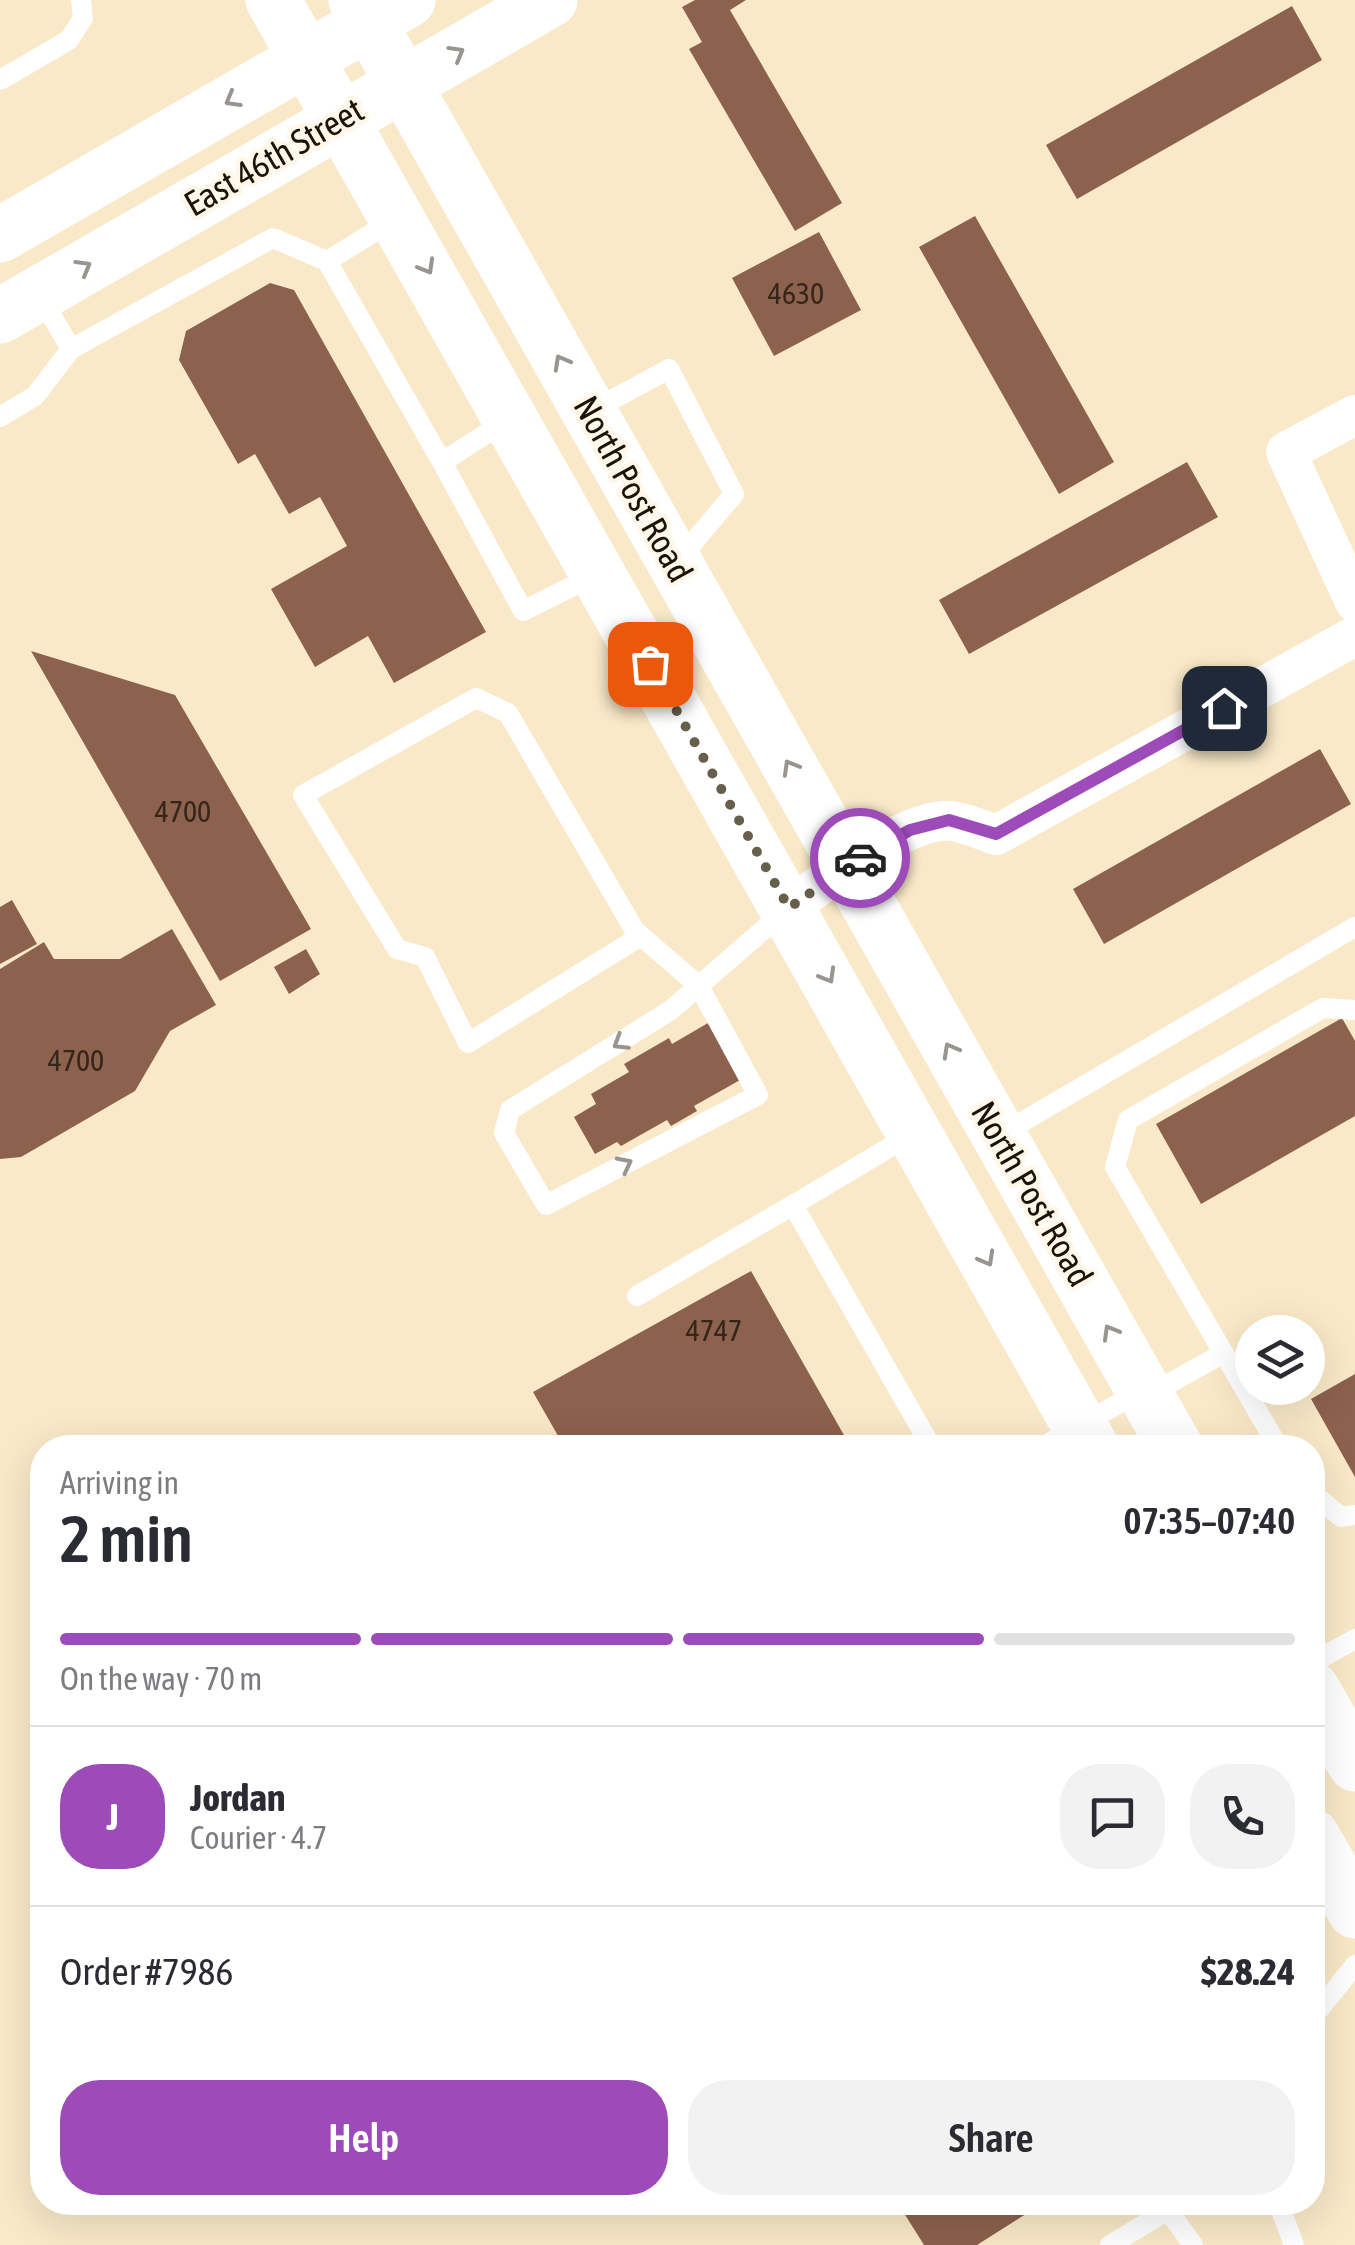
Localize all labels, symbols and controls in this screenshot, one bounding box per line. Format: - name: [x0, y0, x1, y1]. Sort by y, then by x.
- one-way arrow: [447, 45, 465, 65]
- one-way arrow: [225, 88, 243, 108]
- street label: East 46th Street: [177, 89, 370, 223]
- one-way arrow: [414, 256, 434, 274]
- one-way arrow: [73, 259, 91, 279]
- house number: 4630: [768, 276, 824, 310]
- one-way arrow: [554, 355, 574, 373]
- street label: North Post Road: [566, 389, 701, 588]
- pin: [608, 622, 693, 707]
- icon: bag: [623, 637, 678, 692]
- pin: [1182, 666, 1267, 751]
- icon: home: [1197, 681, 1252, 736]
- one-way arrow: [782, 760, 802, 778]
- house number: 4700: [155, 794, 211, 828]
- courier: [810, 808, 910, 908]
- icon: car: [833, 831, 888, 886]
- one-way arrow: [815, 965, 835, 983]
- one-way arrow: [613, 1031, 631, 1050]
- one-way arrow: [943, 1042, 962, 1060]
- house number: 4700: [48, 1043, 104, 1077]
- street label: North Post Road: [964, 1094, 1102, 1293]
- one-way arrow: [614, 1157, 632, 1176]
- one-way arrow: [975, 1248, 995, 1266]
- house number: 4747: [686, 1313, 742, 1347]
- map controls: [1235, 1315, 1325, 1405]
- button: layers: [1235, 1315, 1325, 1405]
- one-way arrow: [1103, 1325, 1123, 1343]
- text: Arriving in: [60, 1464, 179, 1501]
- text: 07:35–07:40: [1123, 1499, 1295, 1542]
- text: 2 min: [60, 1501, 193, 1576]
- text: On the way · 70 m: [60, 1660, 262, 1697]
- button: chat: [1060, 1764, 1165, 1869]
- button: phone: [1190, 1764, 1295, 1869]
- text: Jordan: [190, 1776, 285, 1819]
- text: J: [106, 1795, 119, 1838]
- text: Courier · 4.7: [190, 1819, 327, 1856]
- text: Order #7986: [60, 1950, 233, 1993]
- text: $28.24: [1201, 1950, 1295, 1993]
- button: Help: [60, 2080, 668, 2195]
- button: Share: [688, 2080, 1295, 2195]

